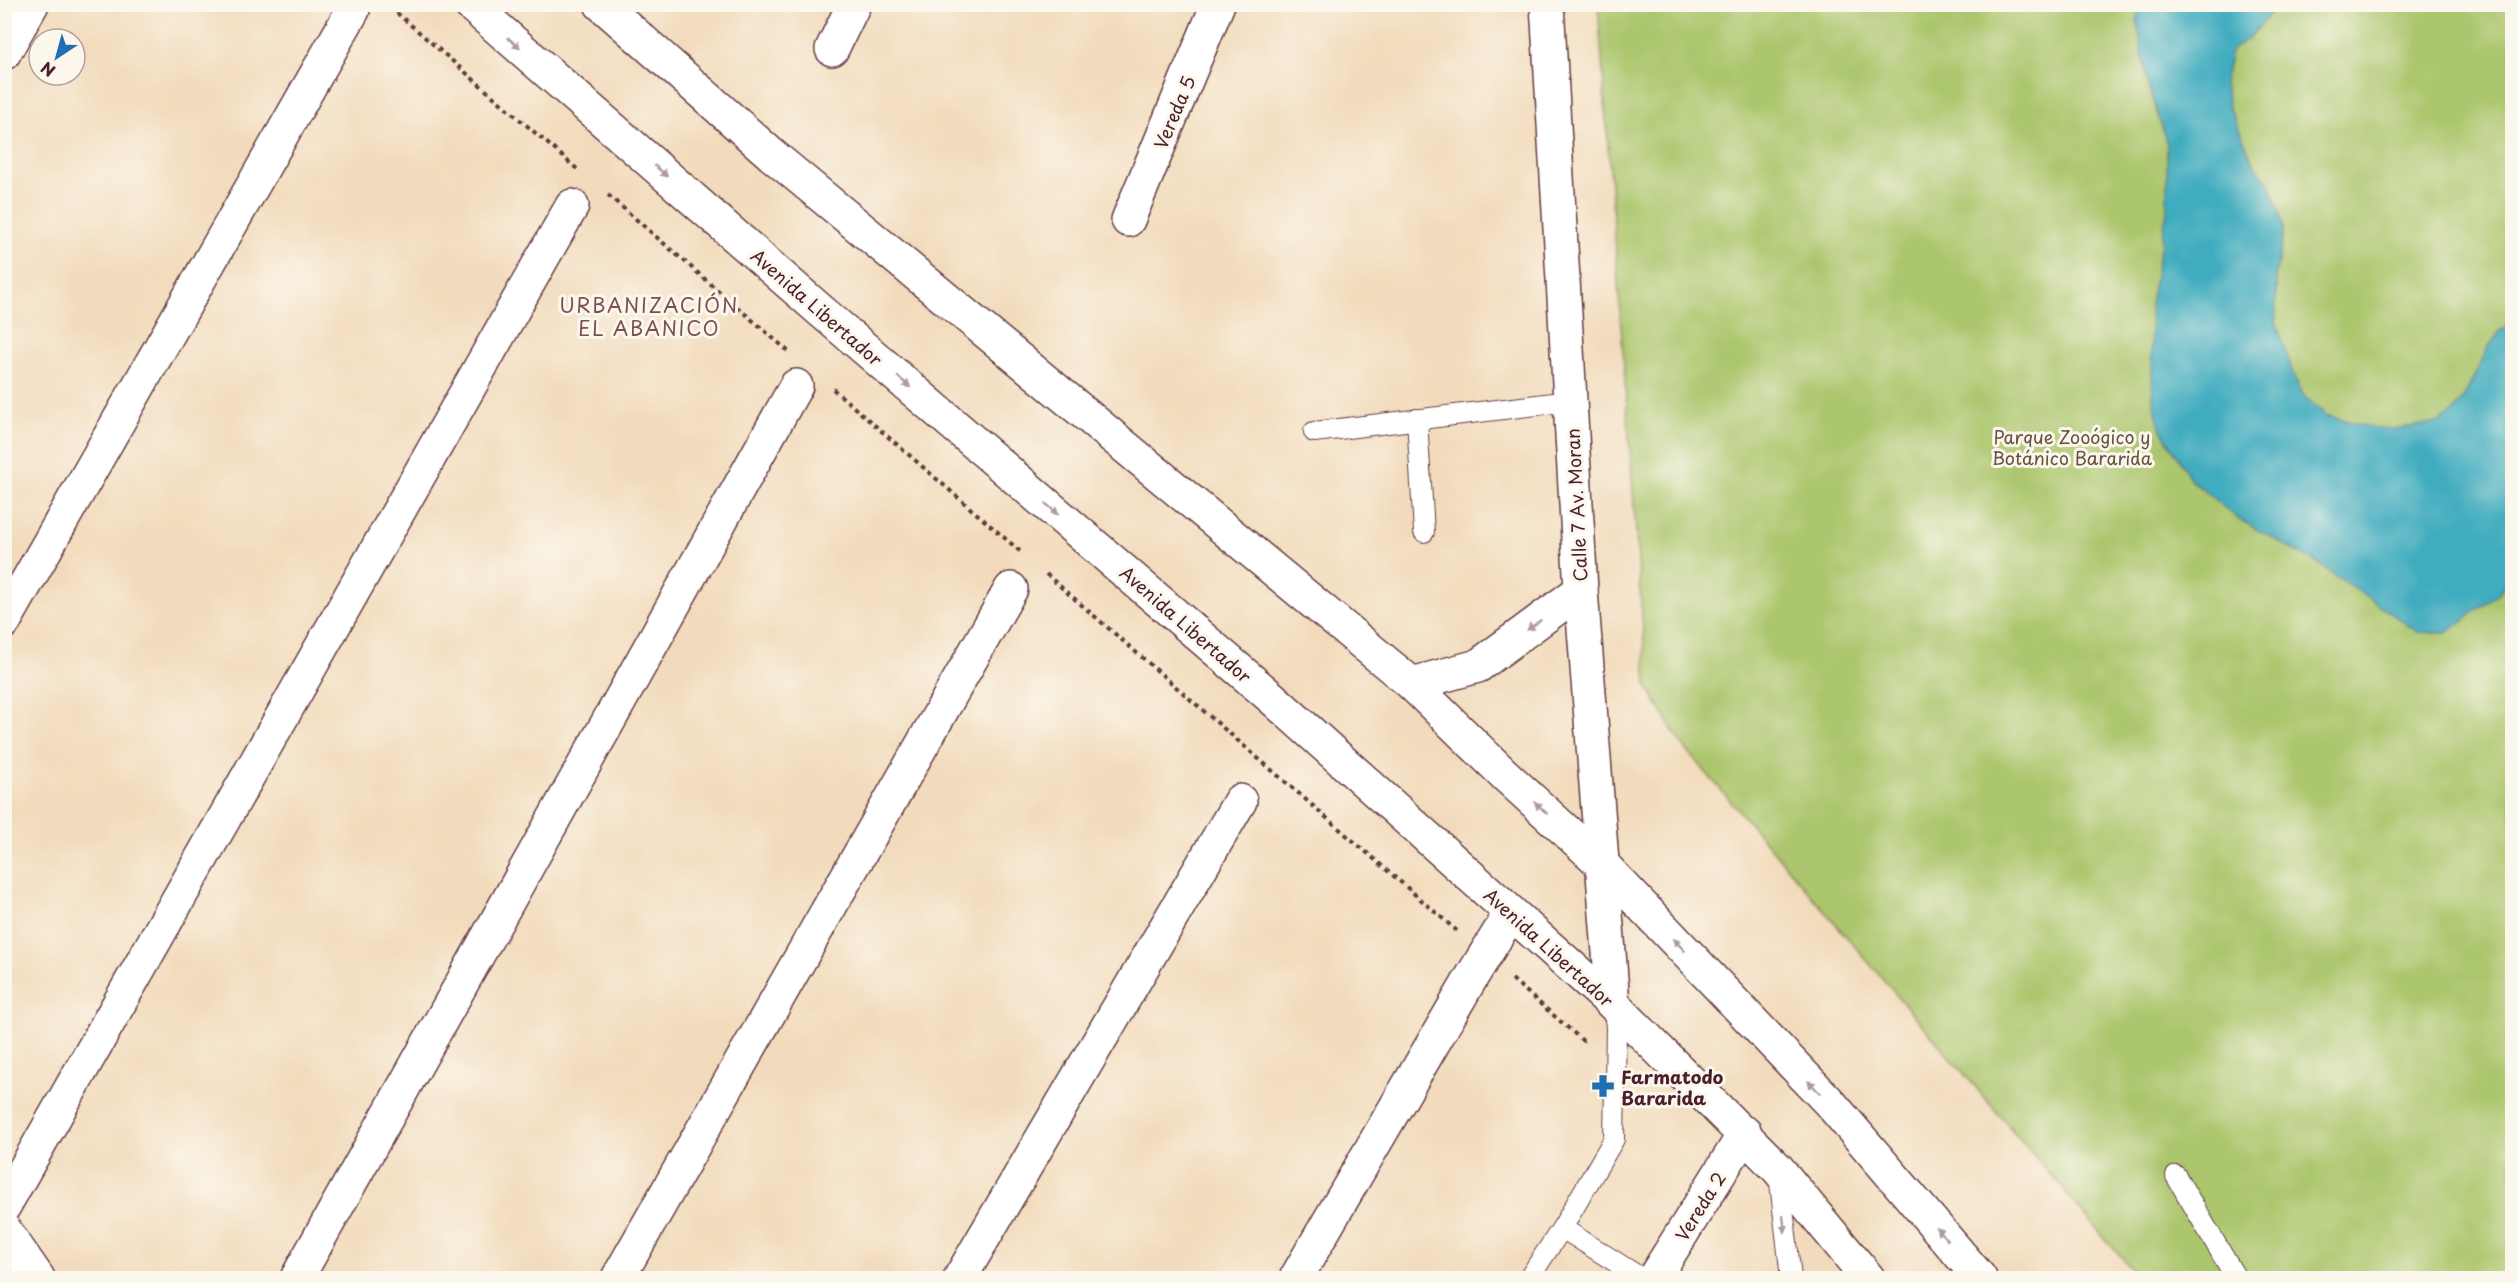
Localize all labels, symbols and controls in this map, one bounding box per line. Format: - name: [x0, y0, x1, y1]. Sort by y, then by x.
- north arrow: [27, 27, 87, 87]
- one-way arrow: [507, 36, 522, 50]
- text: N: [35, 57, 60, 83]
- street label: Vereda 5: [1146, 71, 1202, 153]
- one-way arrow: [654, 164, 669, 178]
- street label: Avenida Libertador: [745, 242, 889, 372]
- district label: URBANIZACIÓN EL ABANICO: [559, 290, 739, 343]
- one-way arrow: [896, 375, 911, 388]
- park label: Parque Zooógico y Botánico Bararida: [1992, 423, 2153, 471]
- street label: Calle 7 Av. Moran: [1558, 428, 1594, 582]
- one-way arrow: [1044, 502, 1059, 515]
- street label: Avenida Libertador: [1114, 559, 1258, 689]
- one-way arrow: [1527, 618, 1542, 630]
- one-way arrow: [1534, 802, 1549, 815]
- street label: Avenida Libertador: [1478, 881, 1620, 1013]
- one-way arrow: [1673, 939, 1687, 953]
- place label: Farmatodo Bararida: [1621, 1063, 1724, 1111]
- pharmacy icon: Farmatodo Bararida: [1590, 1073, 1616, 1099]
- one-way arrow: [1807, 1079, 1821, 1094]
- street label: Vereda 2: [1668, 1166, 1732, 1246]
- one-way arrow: [1780, 1214, 1789, 1233]
- one-way arrow: [1935, 1226, 1948, 1242]

